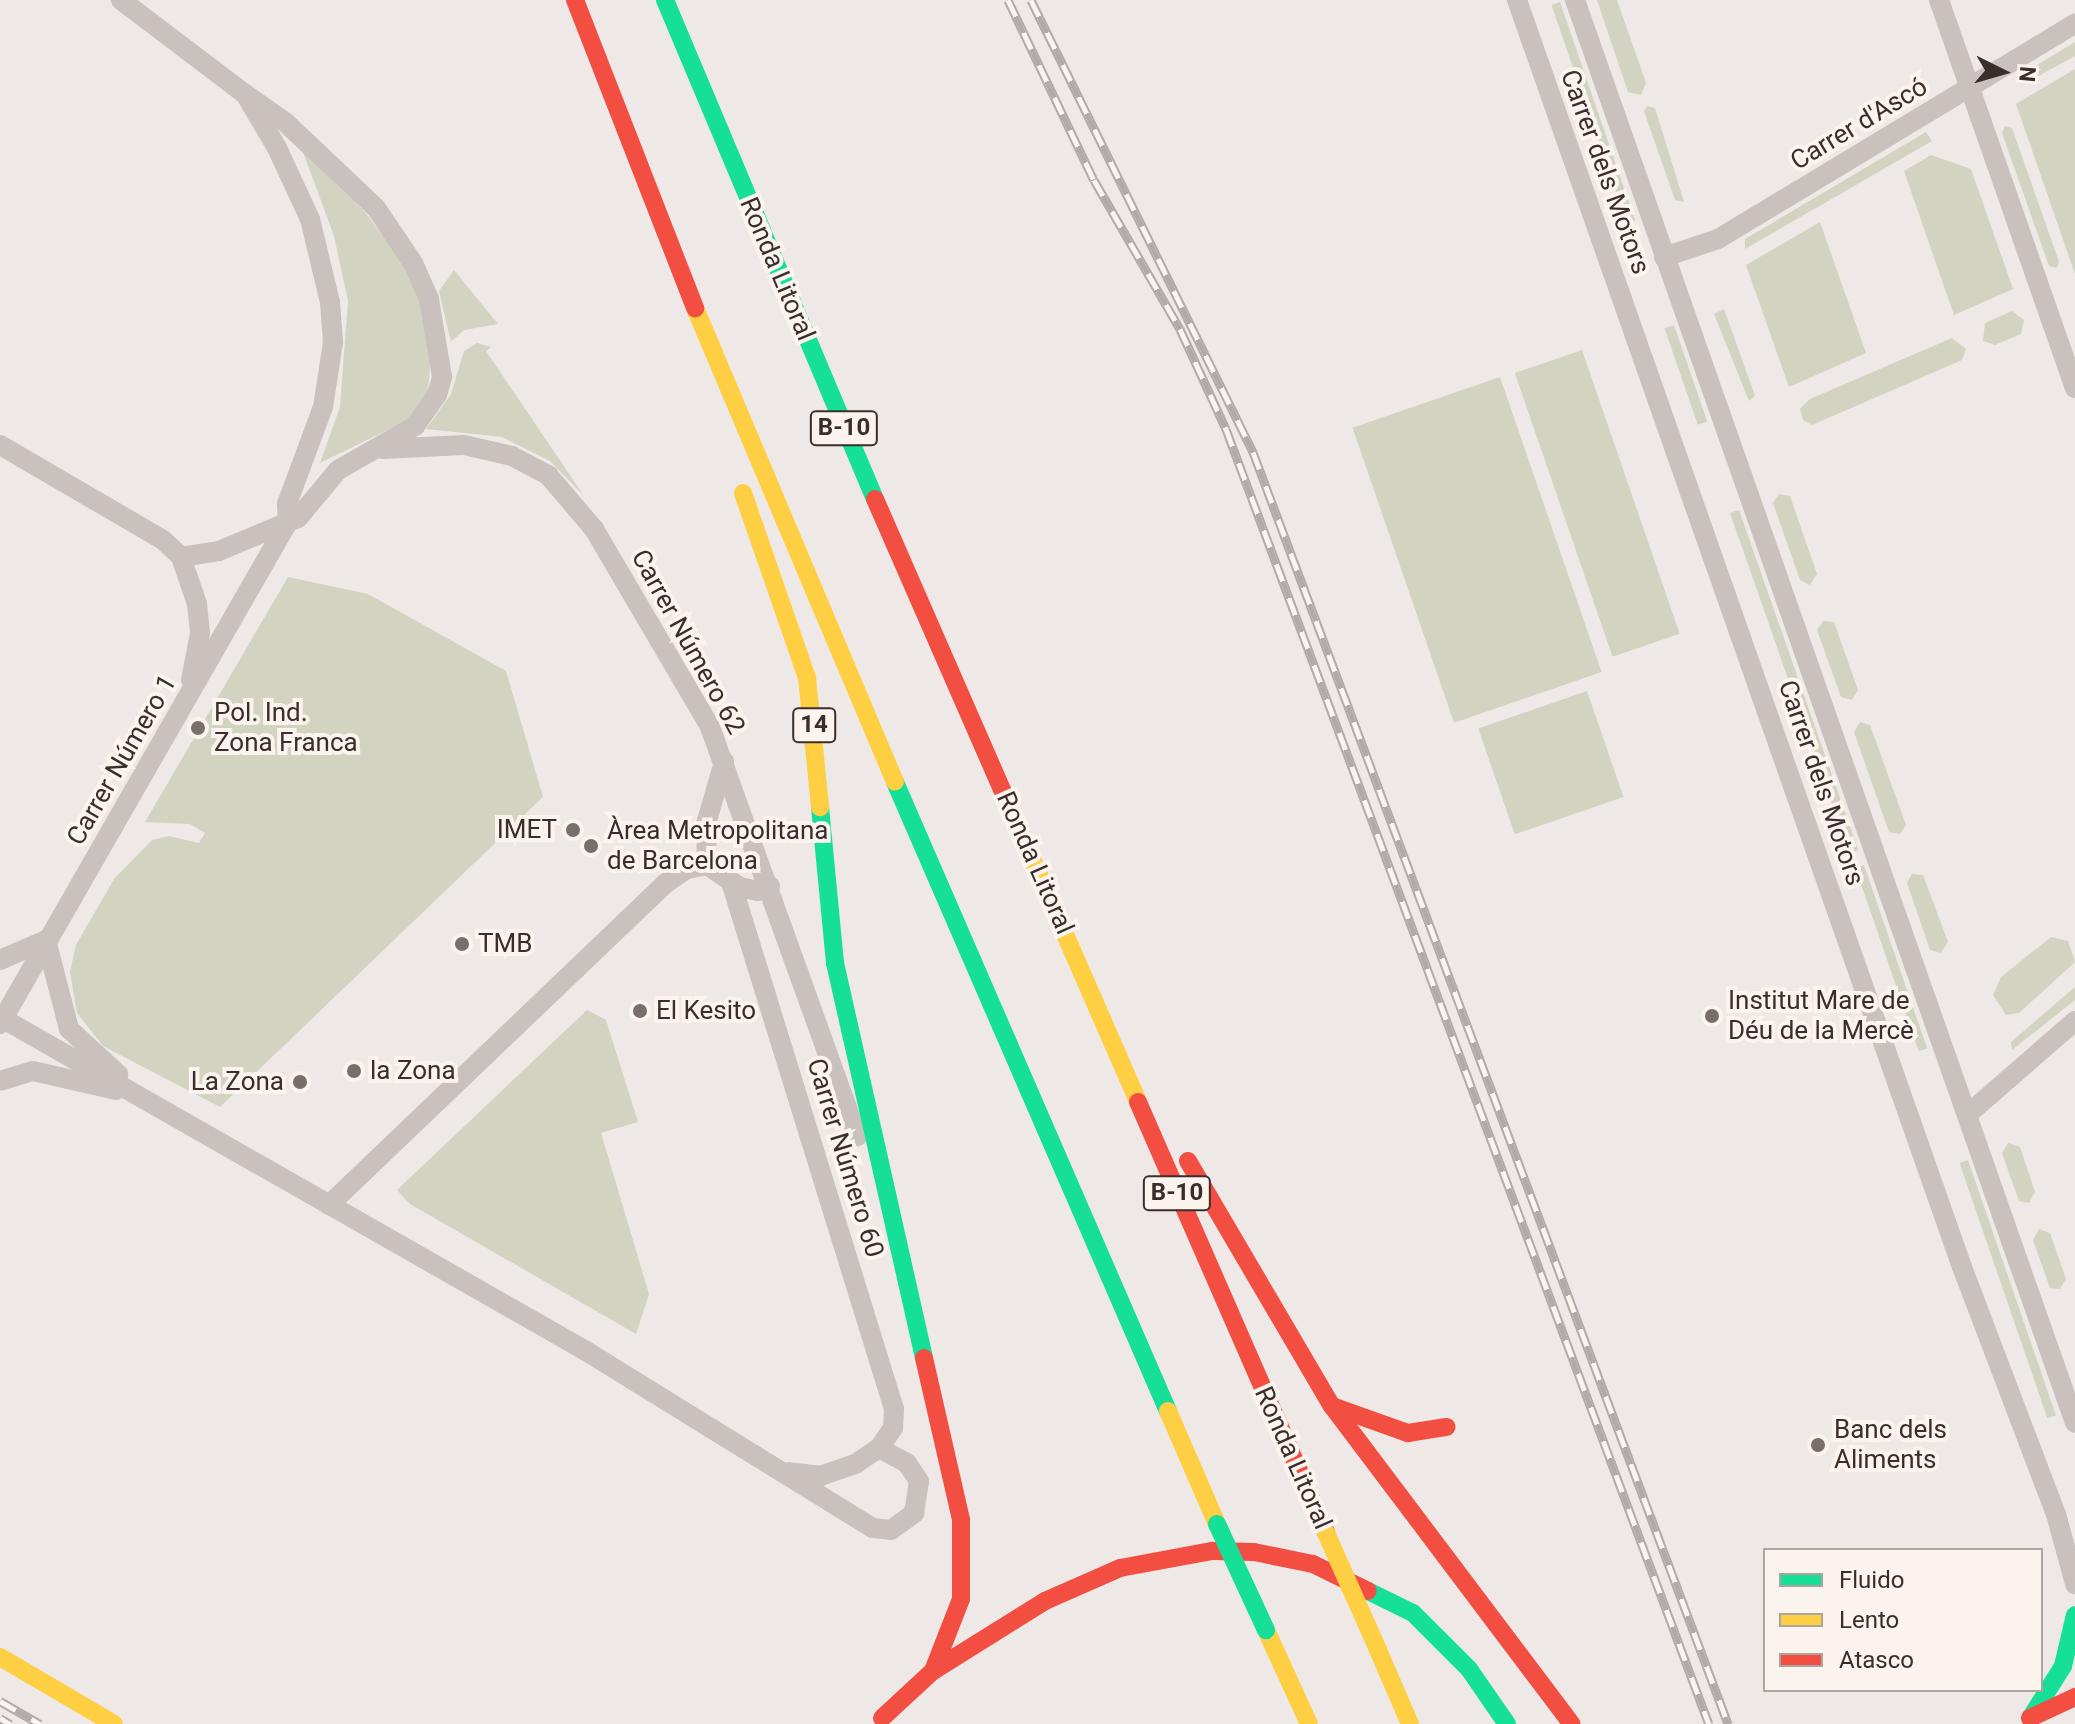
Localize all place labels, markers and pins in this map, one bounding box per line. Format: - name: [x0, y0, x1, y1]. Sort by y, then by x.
- place label: Pol. Ind. Zona Franca: [214, 697, 358, 758]
- marker: Pol. Ind. Zona Franca: [189, 719, 207, 737]
- place label: IMET: [497, 814, 557, 846]
- place label: Àrea Metropolitana de Barcelona: [607, 815, 829, 876]
- marker: IMET: [564, 821, 582, 839]
- marker: Àrea Metropolitana de Barcelona: [582, 837, 600, 855]
- place label: TMB: [478, 928, 532, 960]
- marker: TMB: [453, 935, 471, 953]
- place label: Institut Mare de Déu de la Mercè: [1728, 985, 1914, 1046]
- place label: El Kesito: [656, 995, 756, 1027]
- marker: El Kesito: [631, 1002, 649, 1020]
- marker: Institut Mare de Déu de la Mercè: [1703, 1007, 1721, 1025]
- place label: la Zona: [370, 1055, 456, 1087]
- marker: la Zona: [345, 1062, 363, 1080]
- place label: La Zona: [191, 1066, 284, 1098]
- marker: La Zona: [291, 1073, 309, 1091]
- place label: Banc dels Aliments: [1834, 1414, 1947, 1476]
- marker: Banc dels Aliments: [1809, 1436, 1827, 1454]

